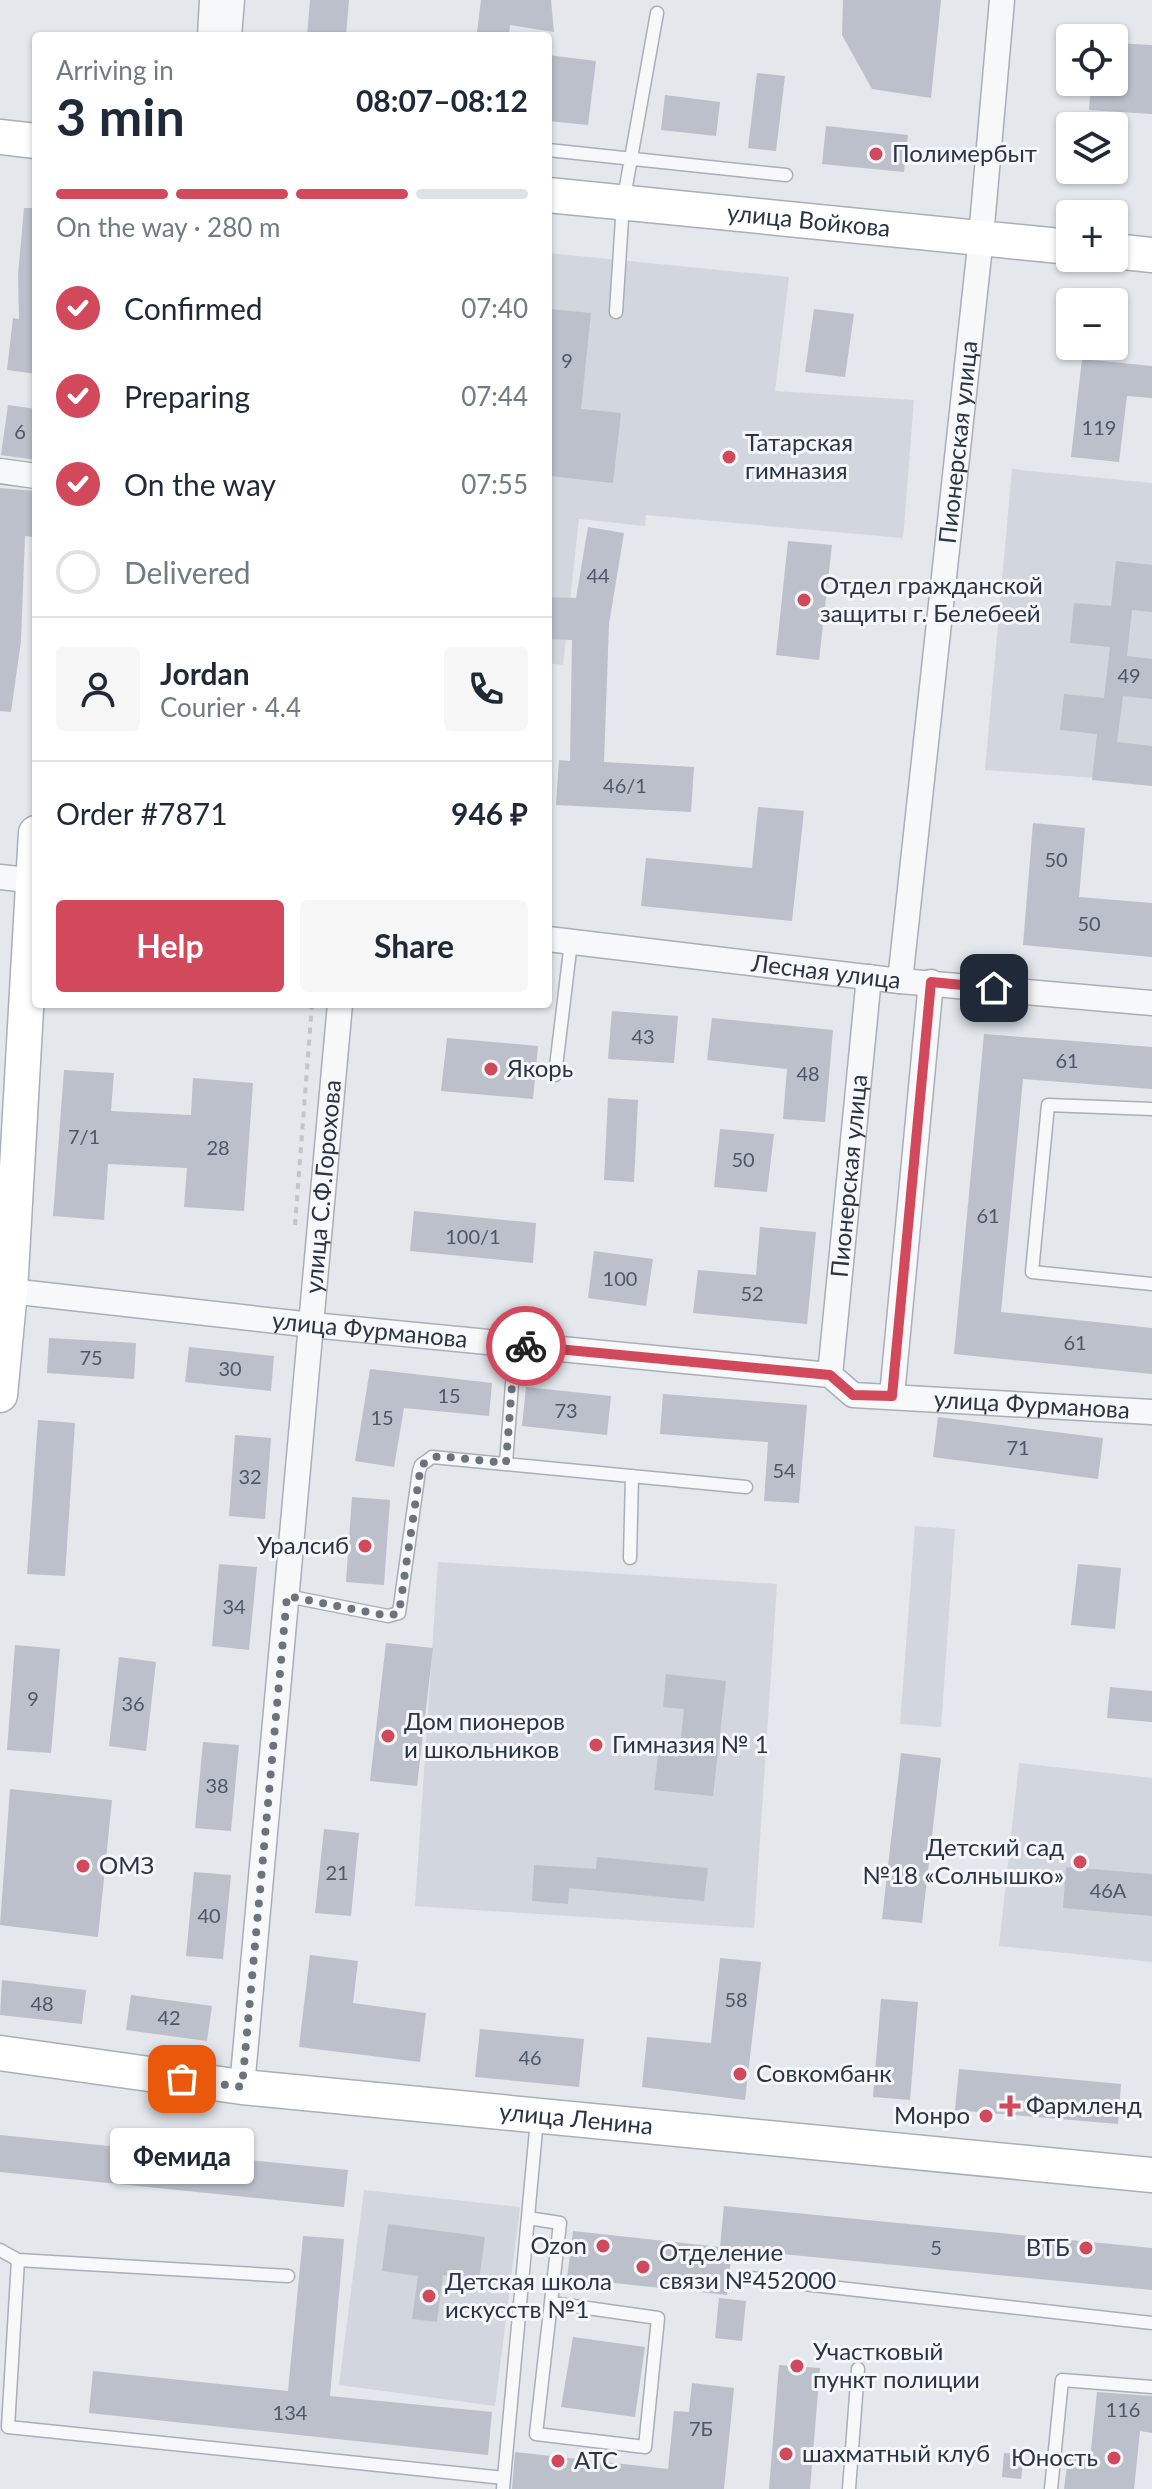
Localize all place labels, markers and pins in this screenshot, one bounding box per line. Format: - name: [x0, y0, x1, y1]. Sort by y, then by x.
- place label: Полимербыт: [892, 138, 1037, 167]
- marker: Полимербыт: [867, 145, 885, 163]
- place label: Татарская гимназия: [745, 427, 853, 484]
- marker: Татарская гимназия: [720, 448, 738, 466]
- place label: Отдел гражданской защиты г. Белебеей: [820, 570, 1043, 627]
- marker: Отдел гражданской защиты г. Белебеей: [795, 591, 813, 609]
- pin: [960, 954, 1028, 1022]
- place label: Якорь: [506, 1053, 573, 1082]
- marker: Якорь: [482, 1060, 500, 1078]
- place label: Уралсиб: [257, 1530, 349, 1559]
- marker: Уралсиб: [356, 1537, 374, 1555]
- place label: Дом пионеров и школьников: [404, 1706, 565, 1763]
- marker: Дом пионеров и школьников: [379, 1727, 397, 1745]
- place label: Гимназия № 1: [612, 1729, 769, 1758]
- marker: Гимназия № 1: [587, 1736, 605, 1754]
- place label: Детский сад №18 «Солнышко»: [862, 1832, 1064, 1889]
- place label: ОМЗ: [99, 1850, 154, 1879]
- marker: Детский сад №18 «Солнышко»: [1071, 1853, 1089, 1871]
- marker: ОМЗ: [74, 1857, 92, 1875]
- pin: [148, 2045, 216, 2113]
- place label: Совкомбанк: [756, 2058, 892, 2087]
- marker: Совкомбанк: [731, 2065, 749, 2083]
- place label: Фармленд: [1026, 2090, 1142, 2119]
- marker: Фармленд: [1001, 2097, 1019, 2115]
- place label: Монро: [894, 2100, 970, 2129]
- marker: Монро: [977, 2107, 995, 2125]
- callout: Фемида: [110, 2127, 254, 2183]
- place label: Ozon: [530, 2230, 587, 2259]
- place label: ВТБ: [1026, 2232, 1070, 2261]
- marker: Ozon: [594, 2237, 612, 2255]
- place label: Отделение связи №452000: [659, 2237, 836, 2294]
- marker: ВТБ: [1077, 2239, 1095, 2257]
- marker: Отделение связи №452000: [634, 2258, 652, 2276]
- place label: Детская школа искусств №1: [445, 2266, 612, 2323]
- marker: Детская школа искусств №1: [420, 2287, 438, 2305]
- place label: Участковый пункт полиции: [813, 2336, 980, 2393]
- marker: Участковый пункт полиции: [788, 2357, 806, 2375]
- place label: шахматный клуб: [802, 2438, 990, 2467]
- place label: Юность: [1011, 2442, 1098, 2471]
- place label: АТС: [574, 2445, 618, 2474]
- marker: шахматный клуб: [777, 2445, 795, 2463]
- marker: Юность: [1105, 2449, 1123, 2467]
- marker: АТС: [549, 2452, 567, 2470]

